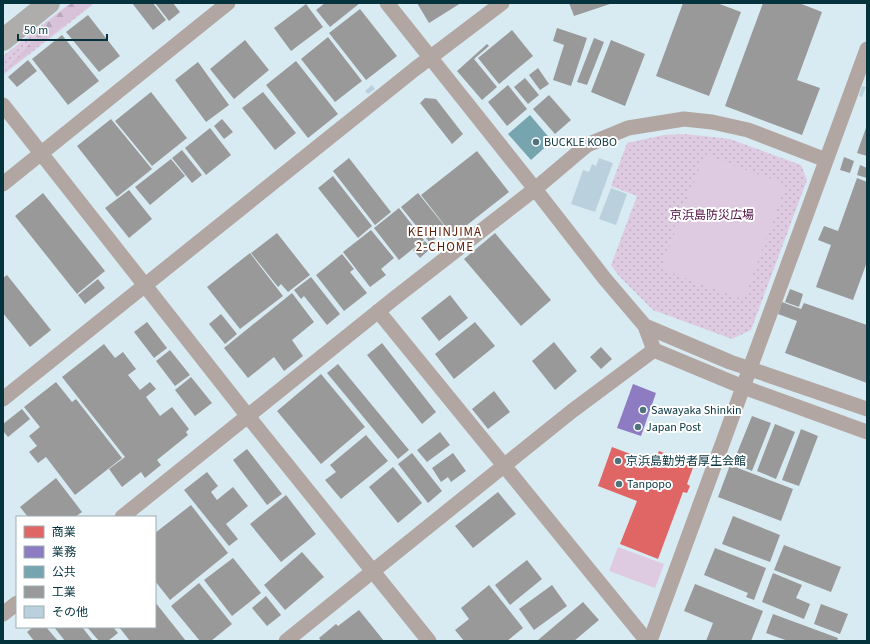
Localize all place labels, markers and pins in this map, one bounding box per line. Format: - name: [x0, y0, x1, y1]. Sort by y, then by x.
- place label: BUCKLE KOBO: [544, 134, 617, 151]
- marker: BUCKLE KOBO: [531, 137, 541, 147]
- place label: Sawayaka Shinkin: [651, 402, 742, 419]
- marker: Sawayaka Shinkin: [638, 405, 648, 415]
- place label: Japan Post: [646, 419, 701, 436]
- marker: Japan Post: [633, 422, 643, 432]
- place label: 京浜島勤労者厚生会館: [626, 453, 746, 470]
- marker: 京浜島勤労者厚生会館: [613, 456, 623, 466]
- place label: Tanpopo: [627, 476, 672, 493]
- marker: Tanpopo: [614, 479, 624, 489]

